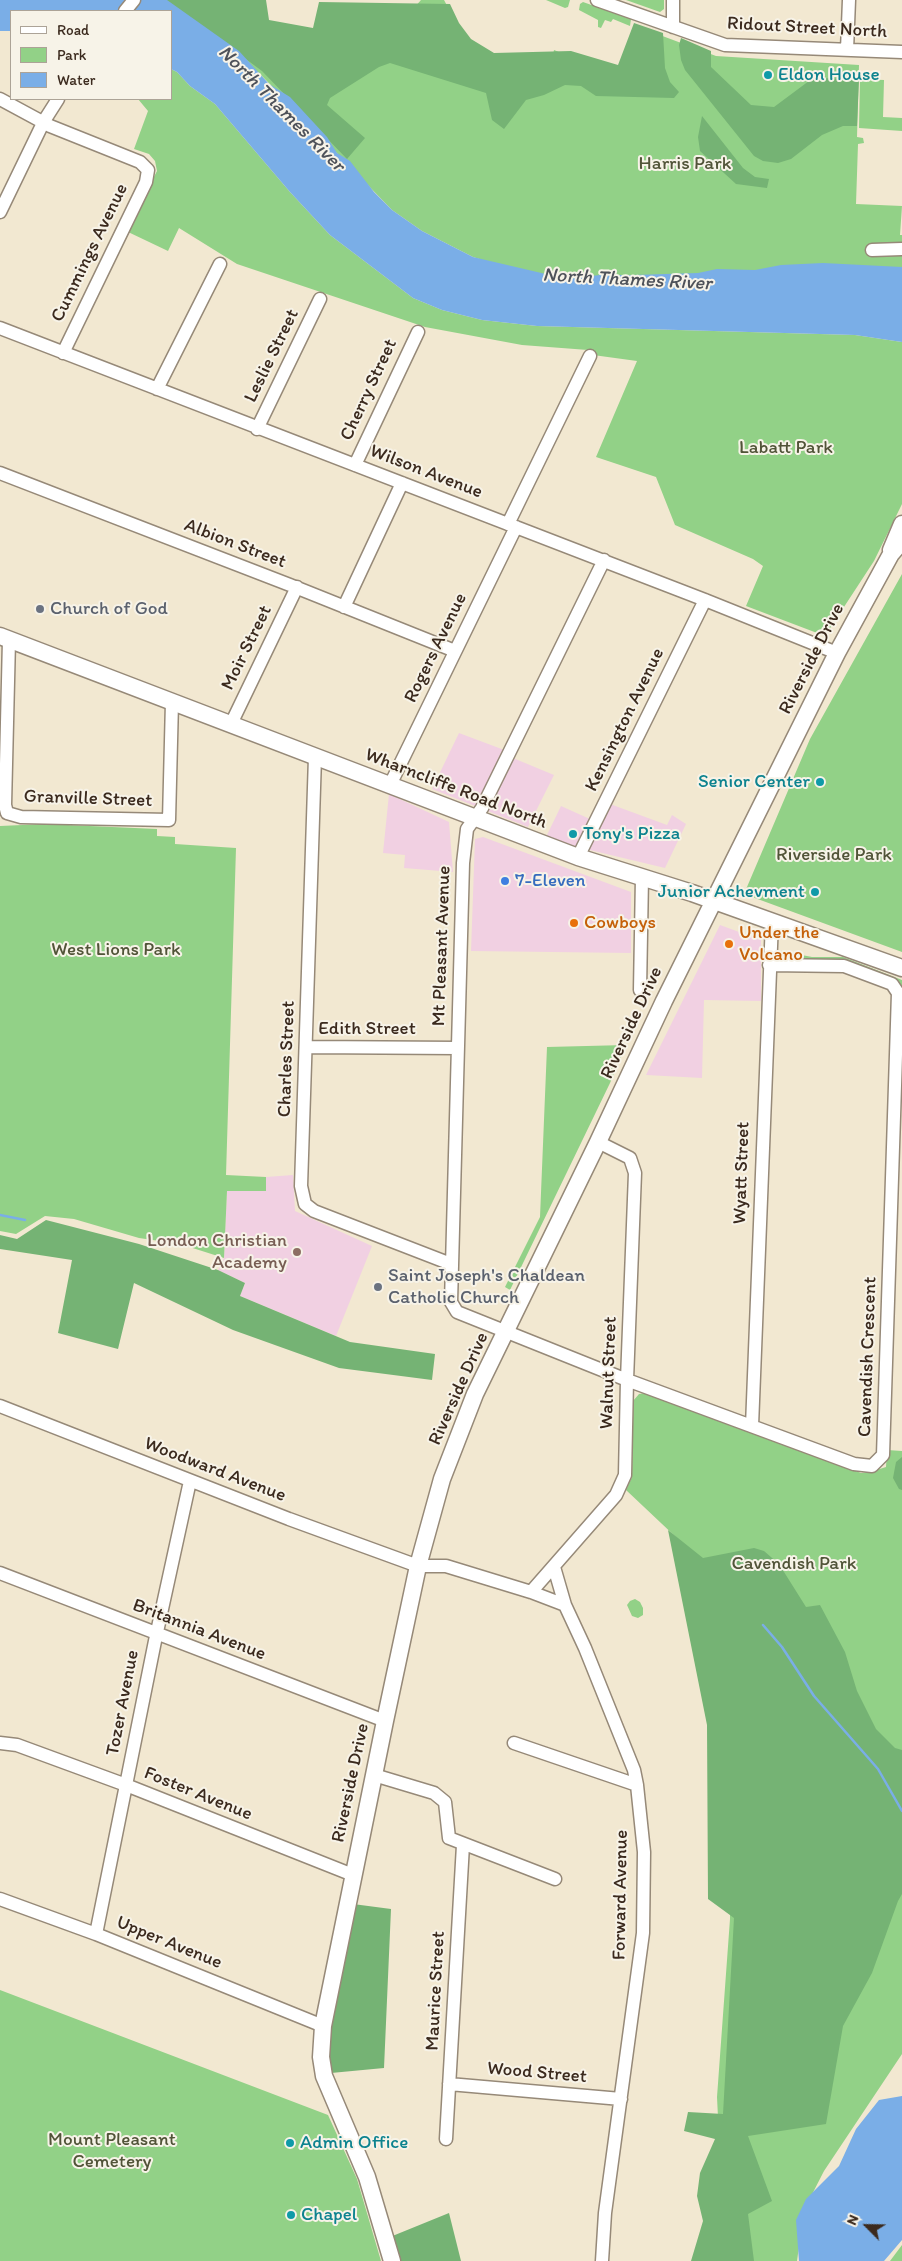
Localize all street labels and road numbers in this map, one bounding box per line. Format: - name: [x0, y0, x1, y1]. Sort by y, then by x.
- street label: Ridout Street North: [726, 12, 888, 44]
- street label: Cummings Avenue: [47, 180, 133, 326]
- street label: Leslie Street: [240, 306, 304, 406]
- street label: Cherry Street: [336, 336, 402, 444]
- street label: Wilson Avenue: [366, 440, 486, 504]
- street label: Albion Street: [181, 514, 289, 574]
- street label: Rogers Avenue: [400, 589, 472, 707]
- street label: Riverside Drive: [774, 600, 850, 718]
- street label: Moir Street: [217, 602, 277, 694]
- street label: Kensington Avenue: [580, 644, 670, 796]
- street label: Wharncliffe Road North: [362, 744, 550, 834]
- street label: Granville Street: [23, 785, 153, 813]
- street label: Mt Pleasant Avenue: [428, 865, 456, 1027]
- street label: Riverside Drive: [596, 963, 668, 1083]
- street label: Charles Street: [274, 1000, 300, 1118]
- street label: Edith Street: [318, 1018, 416, 1040]
- street label: Wyatt Street: [729, 1121, 755, 1225]
- street label: Cavendish Crescent: [854, 1276, 882, 1438]
- street label: Walnut Street: [596, 1316, 622, 1430]
- street label: Riverside Drive: [424, 1329, 494, 1449]
- street label: Woodward Avenue: [141, 1432, 289, 1508]
- street label: Britannia Avenue: [129, 1594, 269, 1666]
- street label: Tozer Avenue: [102, 1648, 144, 1758]
- street label: Riverside Drive: [327, 1721, 375, 1845]
- street label: Foster Avenue: [141, 1762, 255, 1826]
- street label: Forward Avenue: [608, 1830, 634, 1960]
- street label: Upper Avenue: [113, 1911, 225, 1975]
- street label: Maurice Street: [421, 1931, 451, 2051]
- street label: Wood Street: [486, 2057, 588, 2089]

